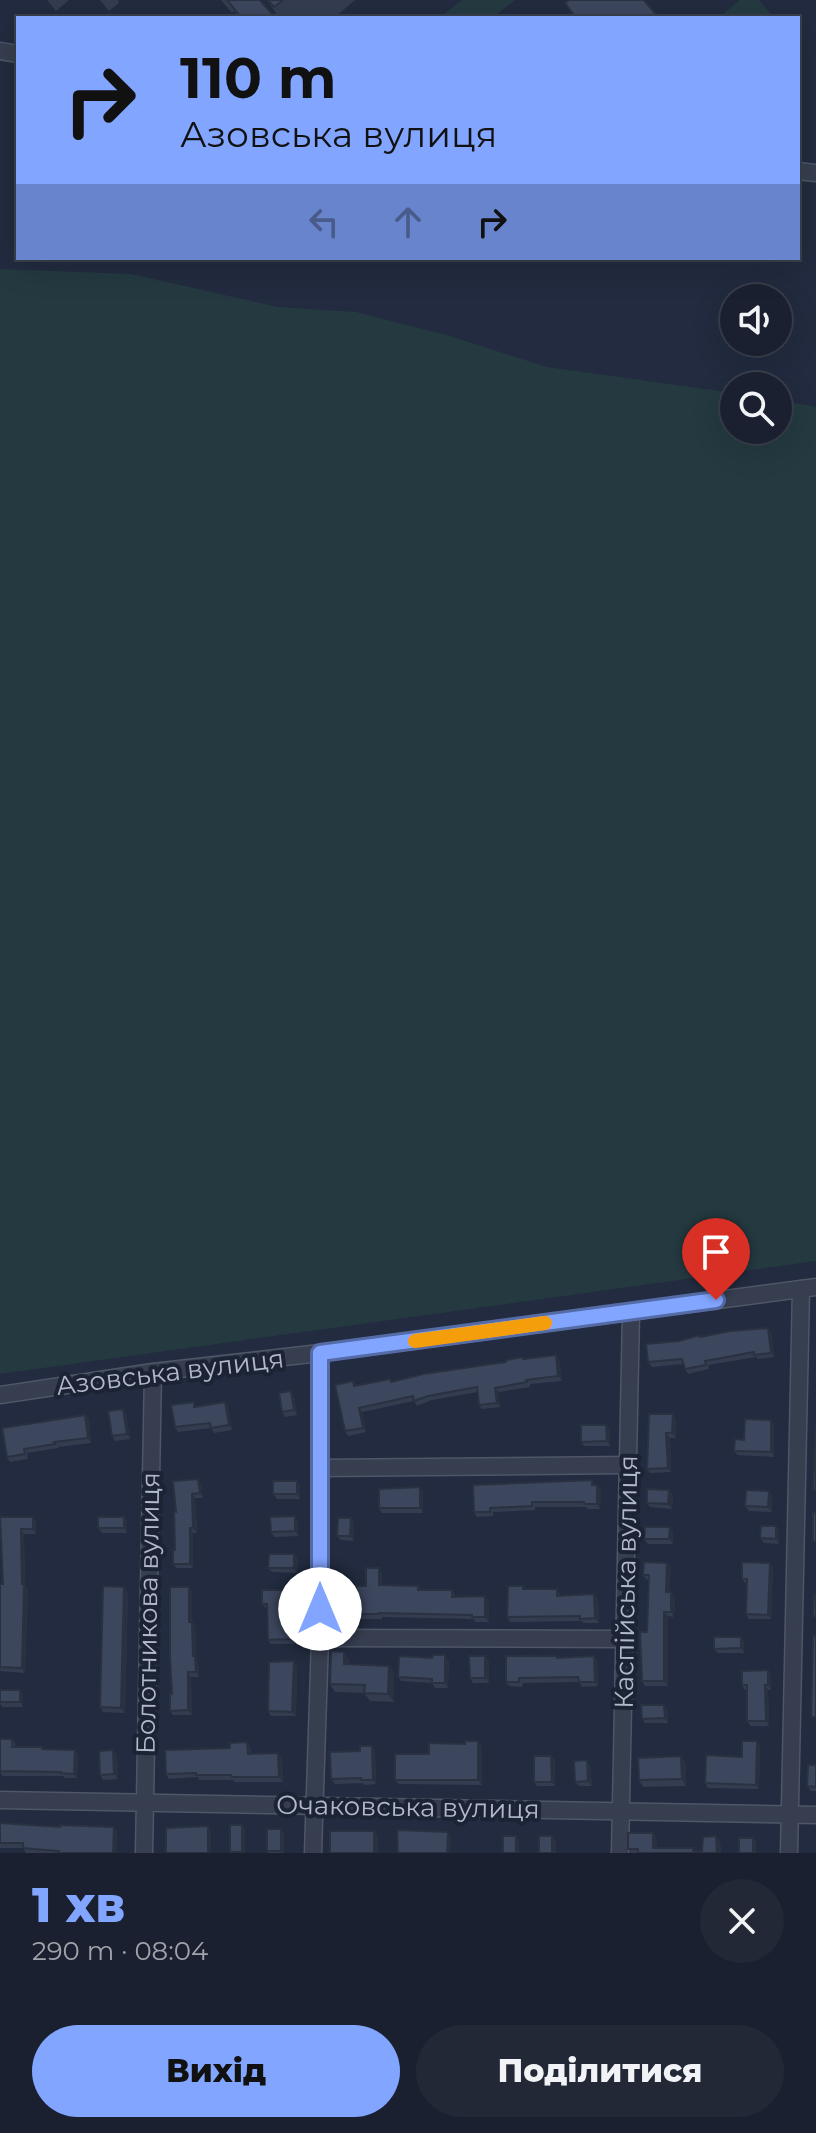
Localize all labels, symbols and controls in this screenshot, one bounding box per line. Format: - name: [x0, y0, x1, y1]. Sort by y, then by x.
- text: 110 m: [180, 44, 337, 112]
- icon: right: [48, 48, 152, 152]
- text: Азовська вулиця: [180, 112, 497, 156]
- icon: left: [302, 200, 346, 244]
- icon: ahead: [386, 200, 430, 244]
- icon: right: [470, 200, 514, 244]
- map controls: [720, 284, 792, 444]
- button: sound: [720, 284, 792, 356]
- button: search: [720, 372, 792, 444]
- pin: [682, 1218, 750, 1300]
- icon: arrive: [694, 1230, 738, 1274]
- street label: Азовська вулиця: [54, 1342, 286, 1402]
- street label: Каспійська вулиця: [608, 1455, 644, 1709]
- street label: Болотникова вулиця: [130, 1472, 166, 1754]
- position arrow: [278, 1567, 362, 1651]
- street label: Очаковська вулиця: [276, 1789, 540, 1825]
- text: 1 хв: [32, 1876, 125, 1934]
- button: close: [700, 1879, 784, 1963]
- text: 290 m · 08:04: [32, 1935, 208, 1967]
- button: Вихід: [32, 2025, 400, 2117]
- button: Поділитися: [416, 2025, 784, 2117]

